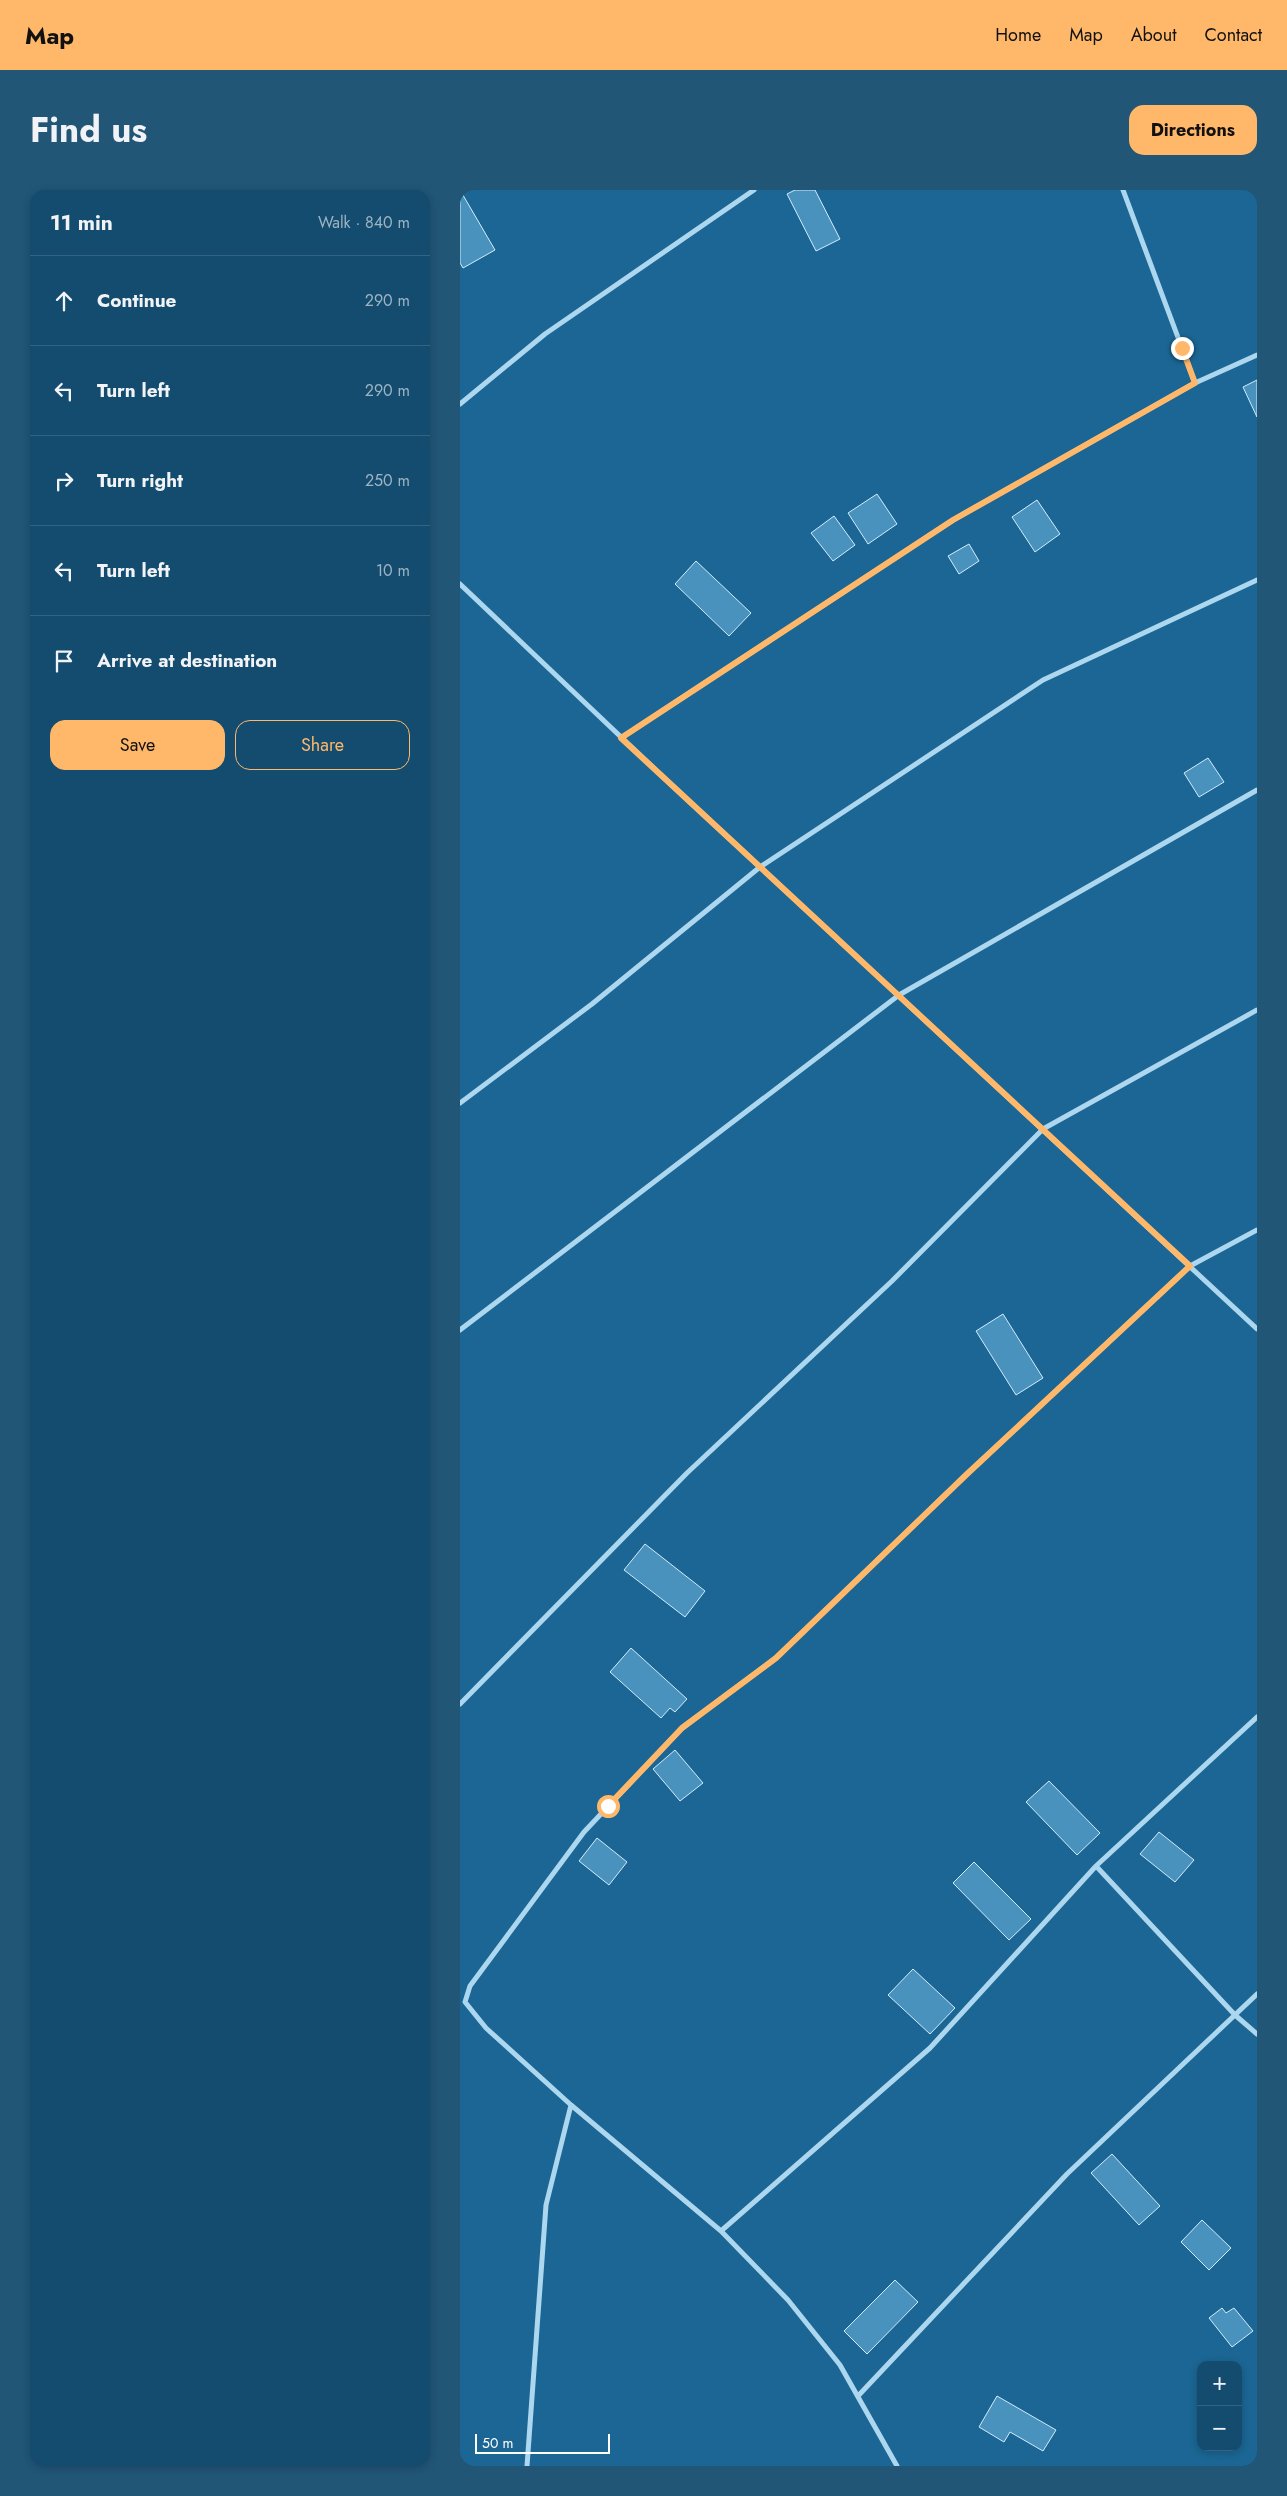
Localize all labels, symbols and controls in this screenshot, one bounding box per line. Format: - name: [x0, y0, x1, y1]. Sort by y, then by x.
- text: Map: [25, 18, 74, 53]
- text: Home: [995, 22, 1041, 48]
- text: Map: [1069, 22, 1103, 48]
- text: About: [1131, 22, 1176, 48]
- text: Contact: [1204, 22, 1262, 48]
- text: Find us: [30, 105, 147, 155]
- button: Directions: [1129, 105, 1257, 155]
- text: 11 min: [50, 208, 113, 238]
- text: Walk · 840 m: [318, 211, 410, 234]
- icon: ahead: [50, 287, 78, 315]
- text: Continue: [97, 287, 176, 314]
- text: 290 m: [365, 289, 410, 312]
- route end: [1171, 337, 1194, 360]
- icon: left: [50, 377, 78, 405]
- text: Turn left: [97, 377, 170, 404]
- text: 290 m: [365, 379, 410, 402]
- icon: right: [50, 467, 78, 495]
- text: Turn right: [97, 467, 183, 494]
- text: 250 m: [365, 469, 410, 492]
- icon: left: [50, 557, 78, 585]
- text: Turn left: [97, 557, 170, 584]
- text: 10 m: [376, 559, 410, 582]
- icon: arrive: [50, 647, 78, 675]
- text: Arrive at destination: [97, 647, 277, 674]
- button: Save: [50, 720, 225, 770]
- button: Share: [235, 720, 410, 770]
- route start: [597, 1795, 620, 1818]
- map controls: [1197, 2361, 1242, 2451]
- button: +: [1197, 2361, 1242, 2406]
- button: −: [1197, 2406, 1242, 2451]
- scale bar: [475, 2431, 610, 2454]
- text: 50 m: [482, 2433, 513, 2453]

